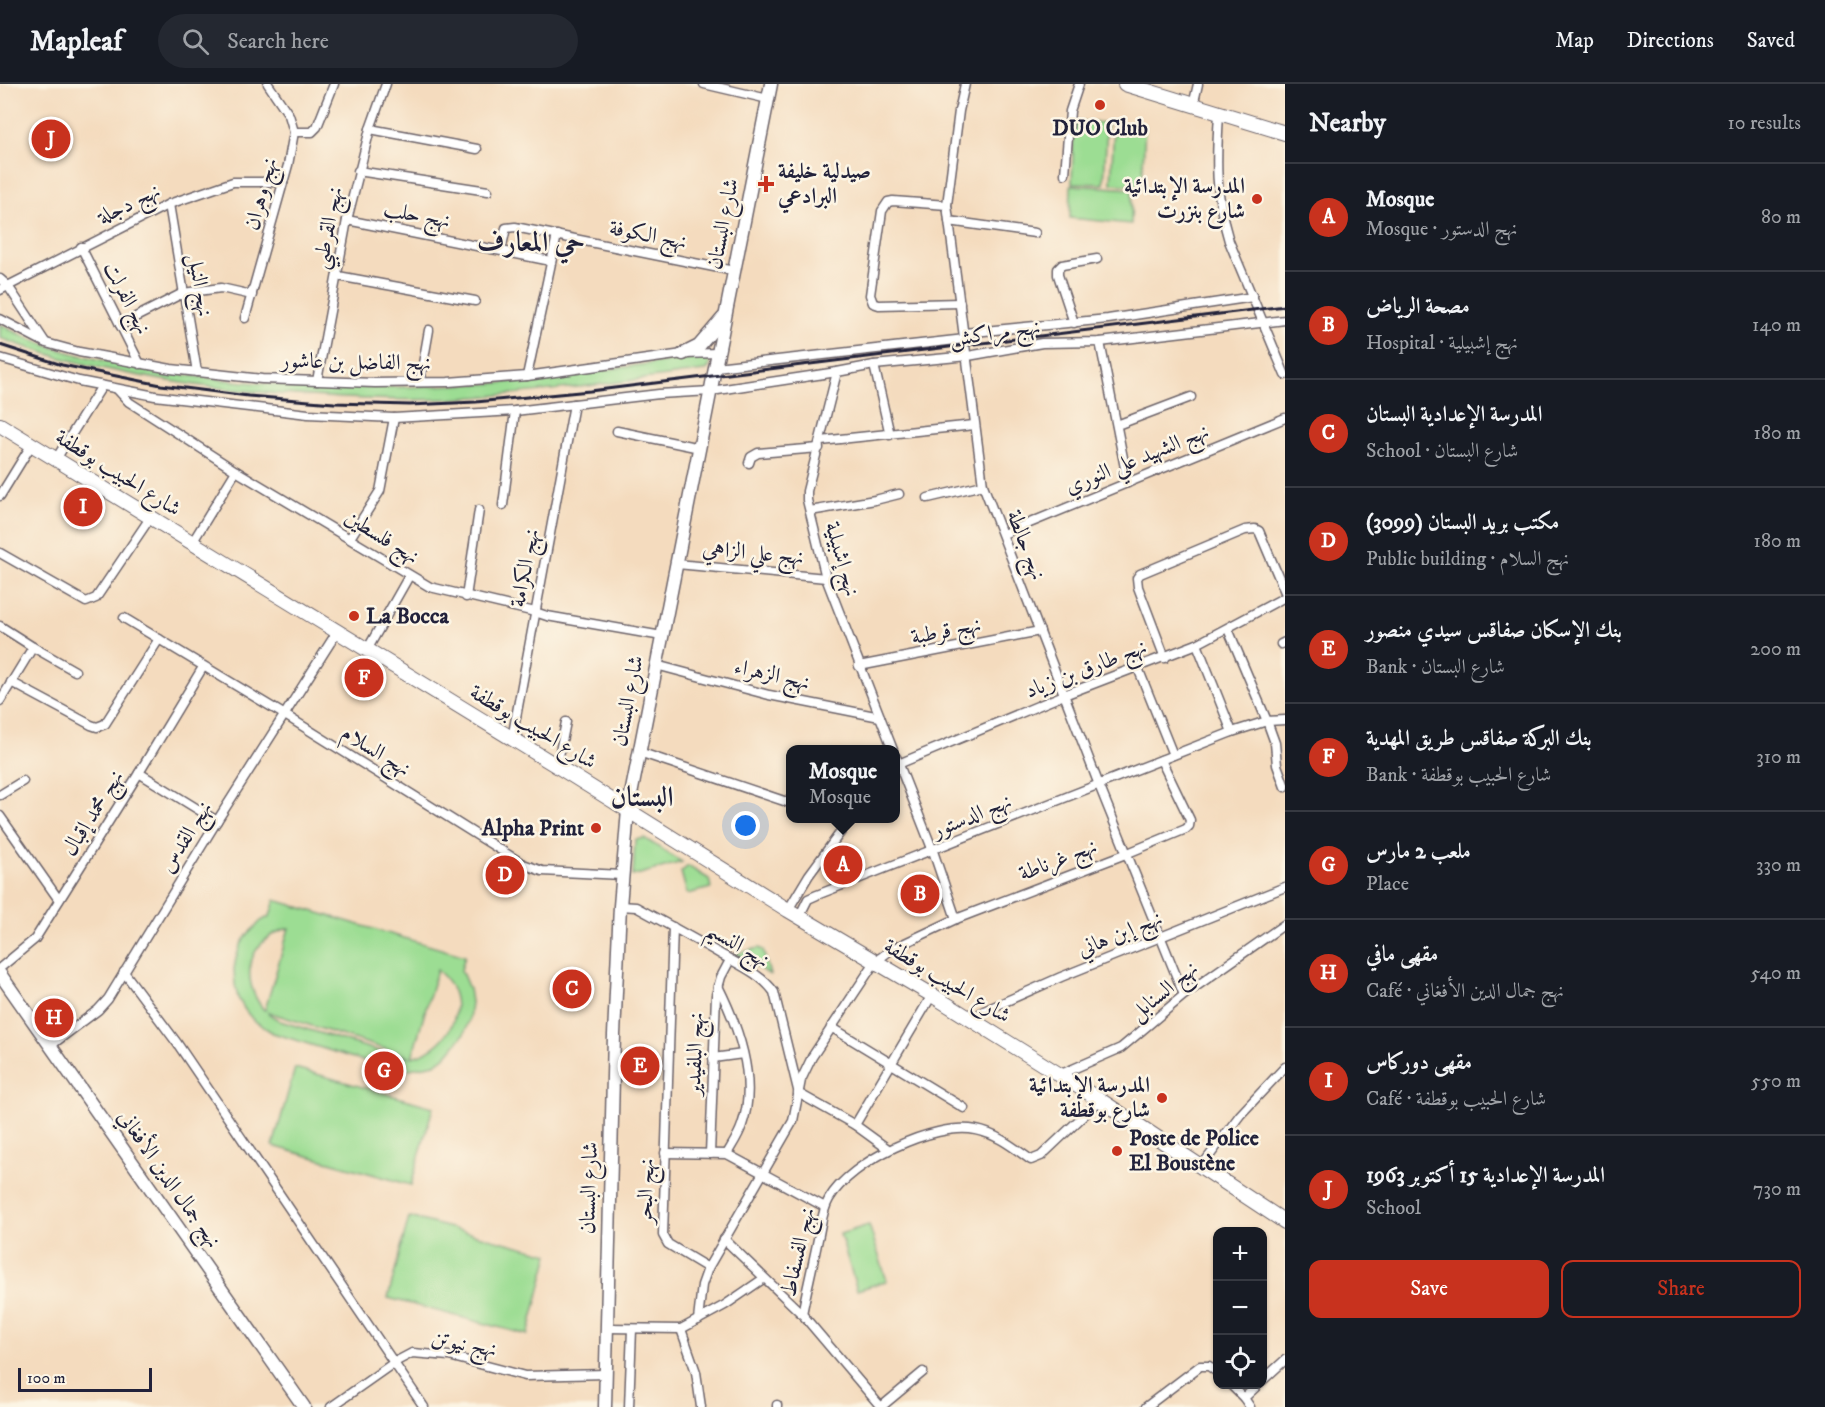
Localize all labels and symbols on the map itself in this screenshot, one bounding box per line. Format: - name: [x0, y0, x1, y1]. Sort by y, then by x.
- marker: DUO Club: [1093, 98, 1107, 112]
- place label: DUO Club: [1052, 115, 1148, 142]
- pin: J: [32, 116, 70, 162]
- street label: نهج وهران: [238, 155, 288, 235]
- place label: صيدلية خليفة البرادعي: [777, 158, 871, 214]
- place label: المدرسة الإبتدائية شارع بنزرت: [1124, 173, 1245, 229]
- street label: شارع البستان: [701, 176, 749, 273]
- street label: نهج دجلة: [92, 177, 167, 236]
- marker: صيدلية خليفة البرادعي: [759, 177, 773, 191]
- street label: نهج القرطبي: [307, 184, 355, 273]
- marker: المدرسة الإبتدائية شارع بنزرت: [1250, 192, 1264, 206]
- street label: نهج حلب: [380, 195, 453, 240]
- street label: نهج الكوفة: [606, 214, 689, 261]
- district label: حي المعارف: [477, 225, 585, 264]
- street label: نهج النيل: [177, 251, 218, 319]
- street label: نهج الفرلت: [93, 257, 157, 341]
- street label: نهج مراكش: [948, 313, 1043, 358]
- street label: نهج الفاضل بن عاشور: [279, 347, 431, 382]
- street label: نهج الشهيد علي النوري: [1061, 418, 1216, 507]
- street label: شارع الحبيب بوقطفة: [48, 424, 186, 526]
- pin: I: [64, 484, 103, 530]
- street label: نهج فلسطين: [337, 504, 424, 575]
- street label: نهج جالطة: [996, 506, 1052, 586]
- street label: نهج إشبيلية: [814, 519, 866, 601]
- street label: نهج الكرامة: [504, 526, 551, 610]
- street label: نهج علي الزاهي: [701, 535, 805, 578]
- place label: La Bocca: [366, 603, 449, 630]
- marker: La Bocca: [347, 609, 361, 623]
- street label: نهج قرطبة: [909, 611, 984, 656]
- street label: نهج طارق بن زياد: [1021, 633, 1153, 709]
- street label: شارع البستان: [606, 653, 654, 750]
- street label: نهج الزهراء: [730, 653, 813, 702]
- pin: F: [344, 656, 384, 700]
- street label: شارع الحبيب بوقطفة: [462, 678, 601, 779]
- street label: نهج السلام: [334, 719, 416, 787]
- street label: نهج محمد إقبال: [56, 765, 134, 864]
- district label: البستان: [611, 780, 673, 815]
- street label: نهج الدستور: [926, 788, 1018, 850]
- street label: نهج القدس: [153, 796, 223, 881]
- your location: [731, 811, 760, 840]
- place label: Alpha Print: [481, 815, 584, 842]
- marker: Alpha Print: [589, 821, 603, 835]
- street label: نهج غرناطة: [1015, 833, 1103, 892]
- pin: A: [824, 842, 862, 888]
- pin: D: [486, 852, 524, 898]
- pin: B: [900, 872, 940, 916]
- street label: نهج إبن هاني: [1074, 905, 1168, 968]
- street label: نهج النسيم: [698, 916, 775, 980]
- street label: شارع الحبيب بوقطفة: [876, 932, 1015, 1033]
- street label: نهج السنابل: [1124, 955, 1207, 1031]
- pin: C: [552, 966, 592, 1012]
- pin: H: [34, 996, 74, 1040]
- street label: نهج البلفيدير: [680, 1012, 715, 1098]
- pin: E: [620, 1044, 660, 1088]
- pin: G: [364, 1048, 404, 1094]
- place label: المدرسة الإبتدائية شارع بوقطفة: [1029, 1072, 1150, 1128]
- marker: المدرسة الإبتدائية شارع بوقطفة: [1155, 1091, 1169, 1105]
- street label: نهج جمال الدين الأفغاني: [107, 1103, 229, 1256]
- place label: Poste de Police El Boustène: [1129, 1125, 1259, 1177]
- street label: شارع البستان: [574, 1141, 608, 1235]
- marker: Poste de Police El Boustène: [1110, 1144, 1124, 1158]
- street label: نهج البحر: [631, 1158, 666, 1226]
- street label: نهج الفسفاط: [775, 1205, 826, 1300]
- street label: نهج نيوتن: [428, 1324, 499, 1368]
- scale bar: [18, 1365, 152, 1392]

